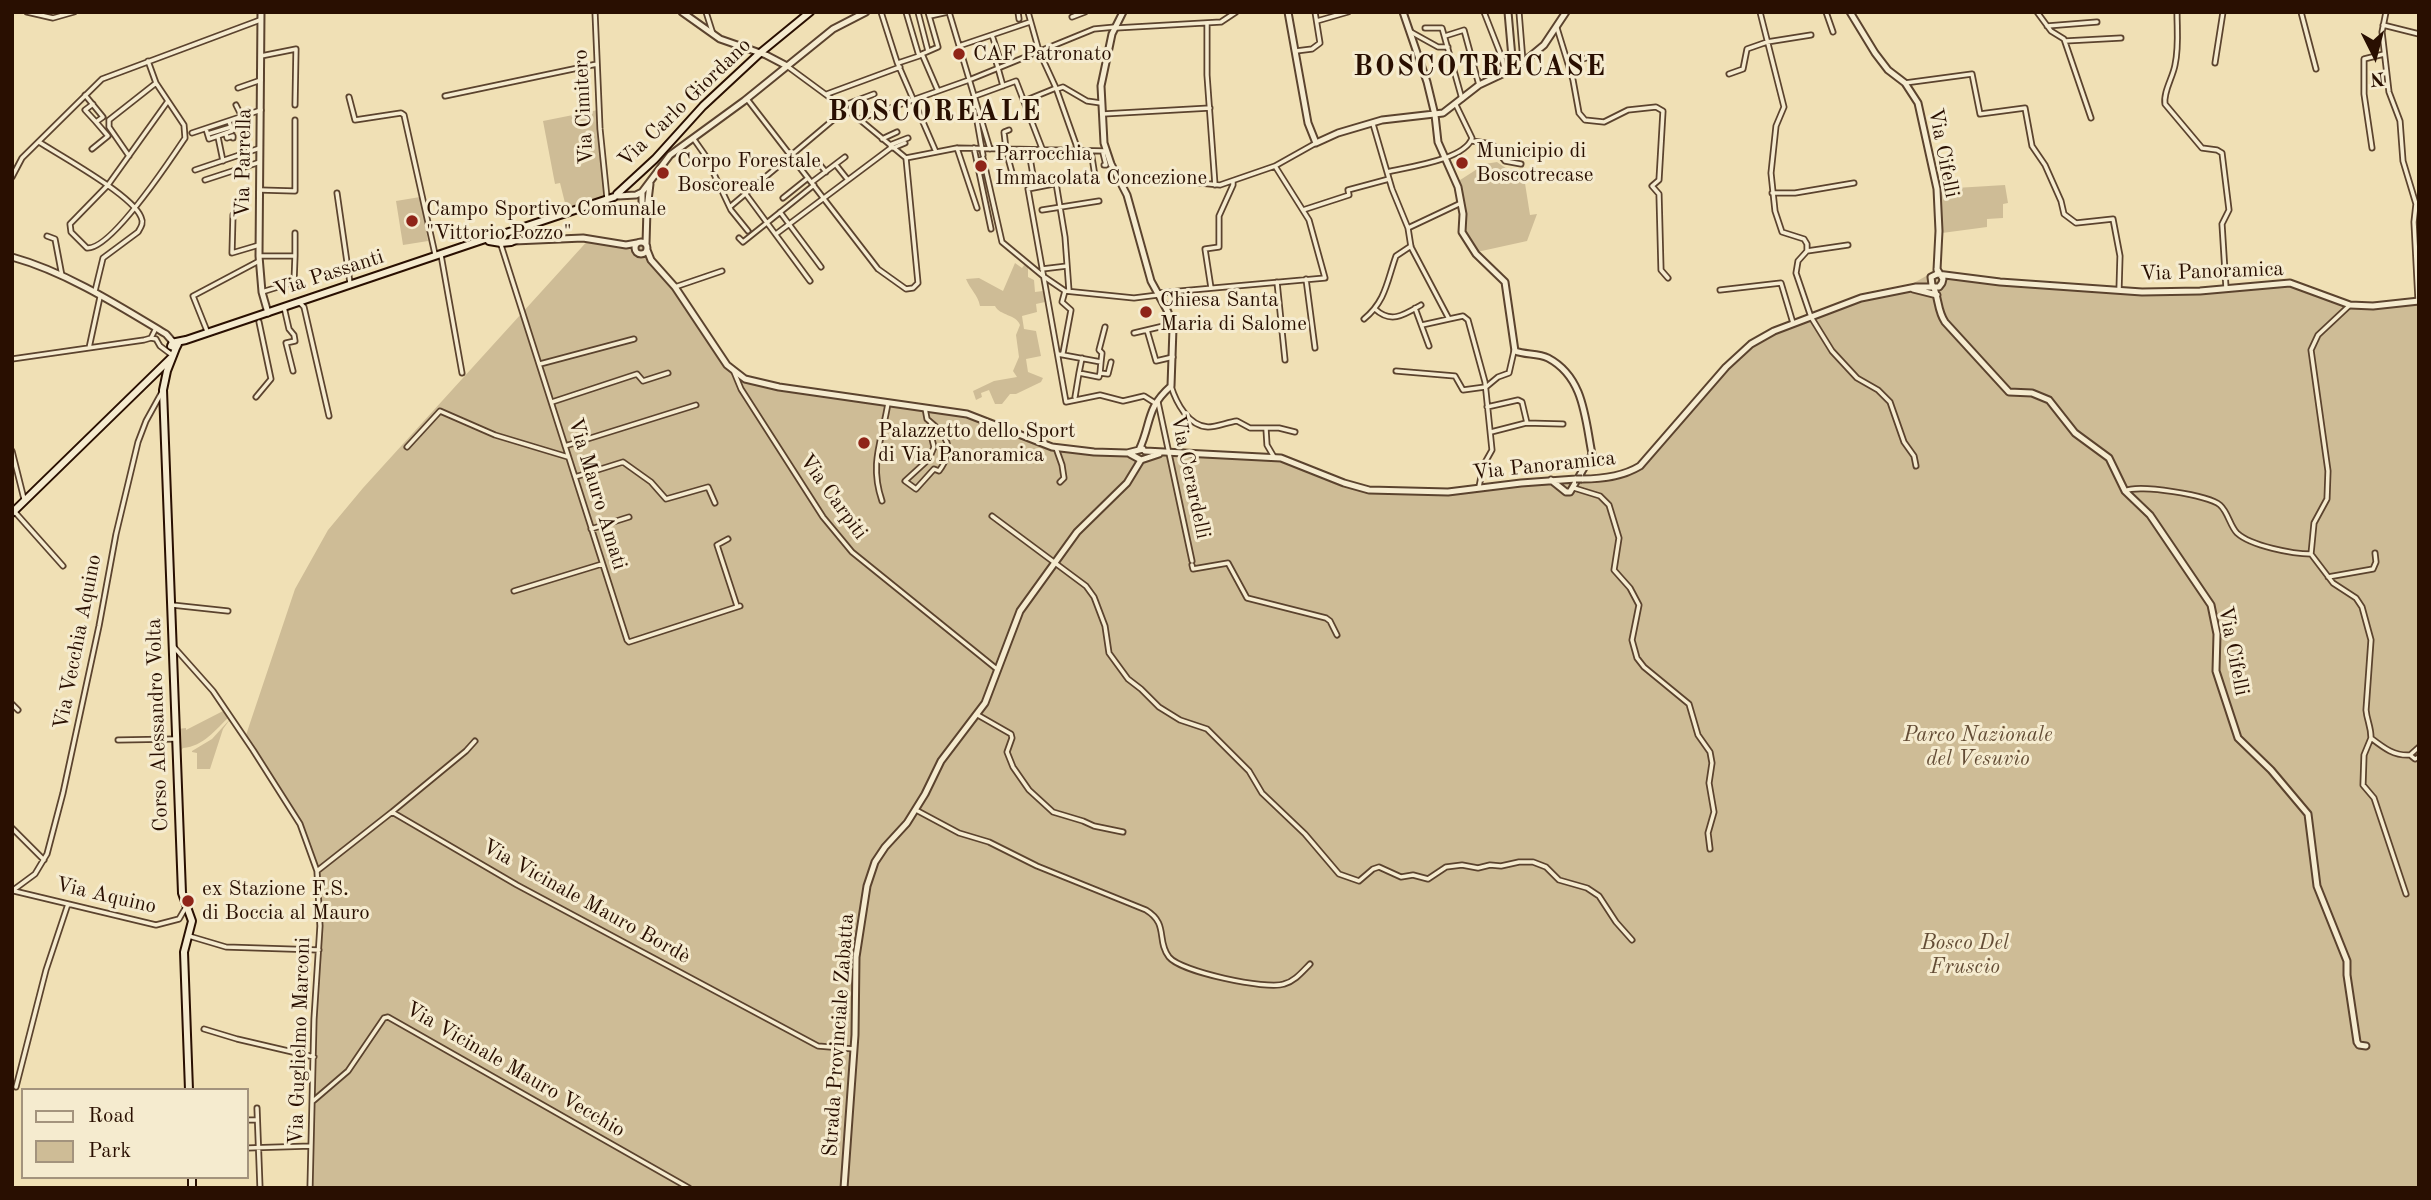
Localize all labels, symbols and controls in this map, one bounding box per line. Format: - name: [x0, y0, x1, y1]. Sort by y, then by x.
- north arrow: [2340, 21, 2410, 91]
- street label: Via Carlo Giordano: [613, 33, 757, 173]
- place label: CAF Patronato: [973, 41, 1112, 67]
- marker: CAF Patronato: [951, 46, 967, 62]
- street label: Via Cimitero: [568, 49, 600, 165]
- district label: BOSCOTRECASE: [1354, 51, 1606, 85]
- text: N: [2369, 67, 2385, 88]
- district label: BOSCOREALE: [829, 96, 1041, 130]
- street label: Via Cifelli: [1922, 106, 1964, 200]
- street label: Via Parrella: [230, 108, 258, 218]
- place label: Municipio di Boscotrecase: [1476, 138, 1594, 188]
- place label: Parrocchia Immacolata Concezione: [995, 141, 1207, 191]
- place label: Corpo Forestale Boscoreale: [677, 148, 821, 198]
- marker: Municipio di Boscotrecase: [1454, 155, 1470, 171]
- marker: Parrocchia Immacolata Concezione: [973, 158, 989, 174]
- marker: Corpo Forestale Boscoreale: [655, 165, 671, 181]
- place label: Campo Sportivo Comunale "Vittorio Pozzo": [426, 196, 666, 246]
- marker: Campo Sportivo Comunale "Vittorio Pozzo": [404, 213, 420, 229]
- street label: Via Passanti: [271, 244, 387, 304]
- street label: Via Panoramica: [2140, 257, 2284, 287]
- place label: Chiesa Santa Maria di Salome: [1160, 287, 1307, 337]
- marker: Chiesa Santa Maria di Salome: [1138, 304, 1154, 320]
- street label: Via Cerardelli: [1165, 413, 1215, 541]
- street label: Via Mauro Amati: [562, 415, 632, 573]
- place label: Palazzetto dello Sport di Via Panoramica: [878, 418, 1075, 468]
- marker: Palazzetto dello Sport di Via Panoramica: [856, 435, 872, 451]
- street label: Via Panoramica: [1471, 446, 1617, 486]
- street label: Via Carpiti: [793, 449, 873, 545]
- street label: Via Vecchia Aquino: [49, 552, 107, 732]
- street label: Via Cifelli: [2212, 604, 2254, 698]
- street label: Corso Alessandro Volta: [142, 618, 174, 832]
- park label: Parco Nazionale del Vesuvio: [1903, 722, 2053, 772]
- street label: Via Vicinale Mauro Bordè: [477, 834, 695, 970]
- street label: Via Aquino: [53, 872, 159, 920]
- place label: ex Stazione F.S. di Boccia al Mauro: [202, 876, 370, 926]
- marker: ex Stazione F.S. di Boccia al Mauro: [180, 893, 196, 909]
- street label: Strada Provinciale Zabatta: [818, 913, 860, 1157]
- park label: Bosco Del Fruscio: [1921, 930, 2009, 980]
- street label: Via Guglielmo Marconi: [284, 937, 316, 1145]
- street label: Via Vicinale Mauro Vecchio: [401, 997, 629, 1143]
- legend: [21, 1088, 248, 1179]
- text: Road: [88, 1106, 135, 1127]
- text: Park: [88, 1141, 131, 1162]

